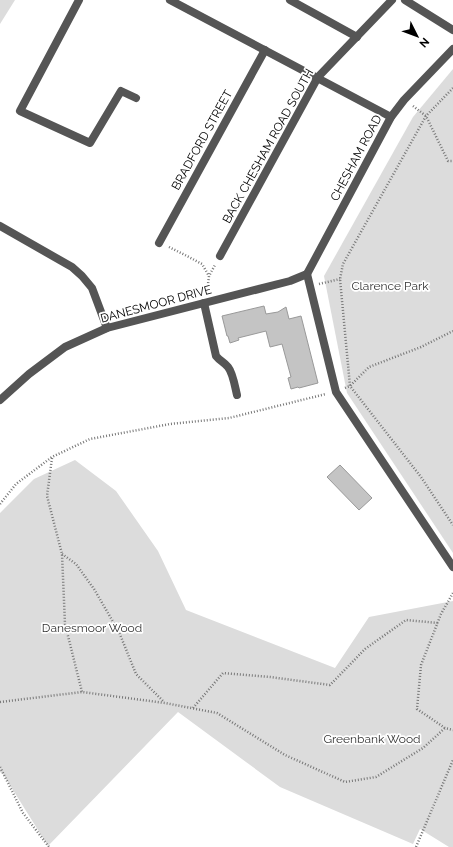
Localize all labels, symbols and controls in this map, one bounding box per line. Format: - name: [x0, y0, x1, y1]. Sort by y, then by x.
- north arrow: [397, 16, 437, 56]
- text: N: [416, 35, 432, 50]
- street label: BACK CHESHAM ROAD SOUTH: [220, 66, 316, 226]
- street label: BRADFORD STREET: [169, 87, 236, 192]
- street label: CHESHAM ROAD: [327, 112, 385, 203]
- park label: Clarence Park: [351, 279, 429, 293]
- street label: DANESMOOR DRIVE: [99, 282, 213, 326]
- park label: Danesmoor Wood: [42, 621, 142, 635]
- park label: Greenbank Wood: [323, 732, 421, 746]

